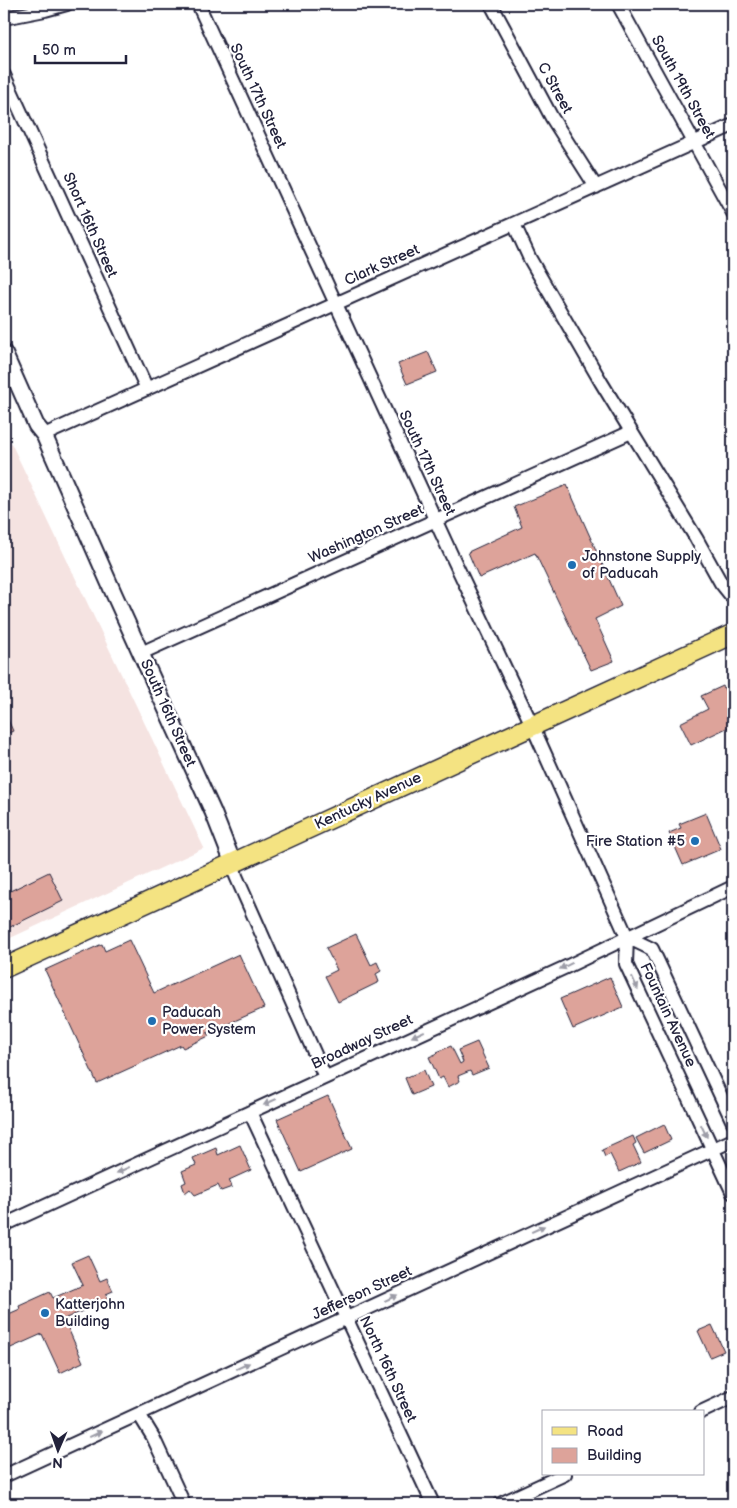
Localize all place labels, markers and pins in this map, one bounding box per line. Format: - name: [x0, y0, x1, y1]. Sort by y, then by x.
- place label: Johnstone Supply of Paducah: [582, 547, 701, 583]
- marker: Johnstone Supply of Paducah: [566, 559, 578, 571]
- place label: Fire Station #5: [586, 832, 685, 851]
- marker: Fire Station #5: [689, 835, 701, 847]
- place label: Paducah Power System: [162, 1003, 256, 1039]
- marker: Paducah Power System: [146, 1015, 158, 1027]
- place label: Katterjohn Building: [55, 1295, 125, 1331]
- marker: Katterjohn Building: [39, 1307, 51, 1319]

